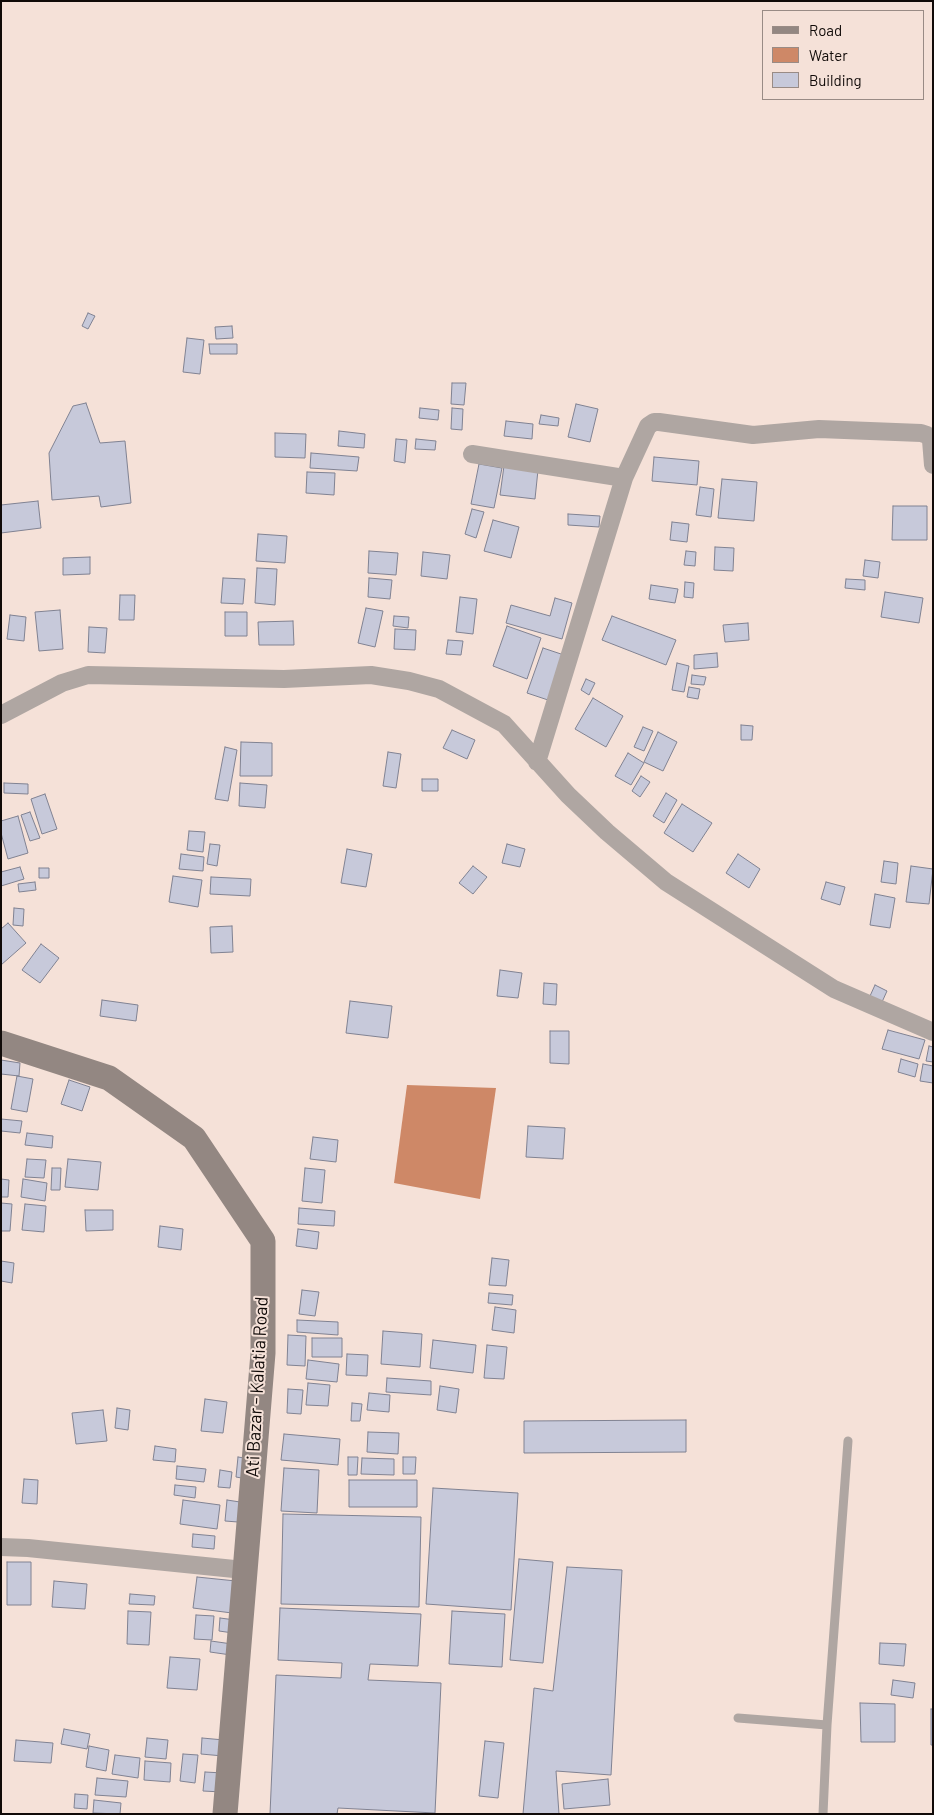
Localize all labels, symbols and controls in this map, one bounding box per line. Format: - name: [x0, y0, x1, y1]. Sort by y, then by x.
- legend: [762, 10, 924, 100]
- text: Road: [809, 21, 842, 39]
- text: Water: [809, 46, 848, 64]
- text: Building: [809, 71, 862, 89]
- street label: Ati Bazar - Kalatia Road: [241, 1296, 273, 1478]

